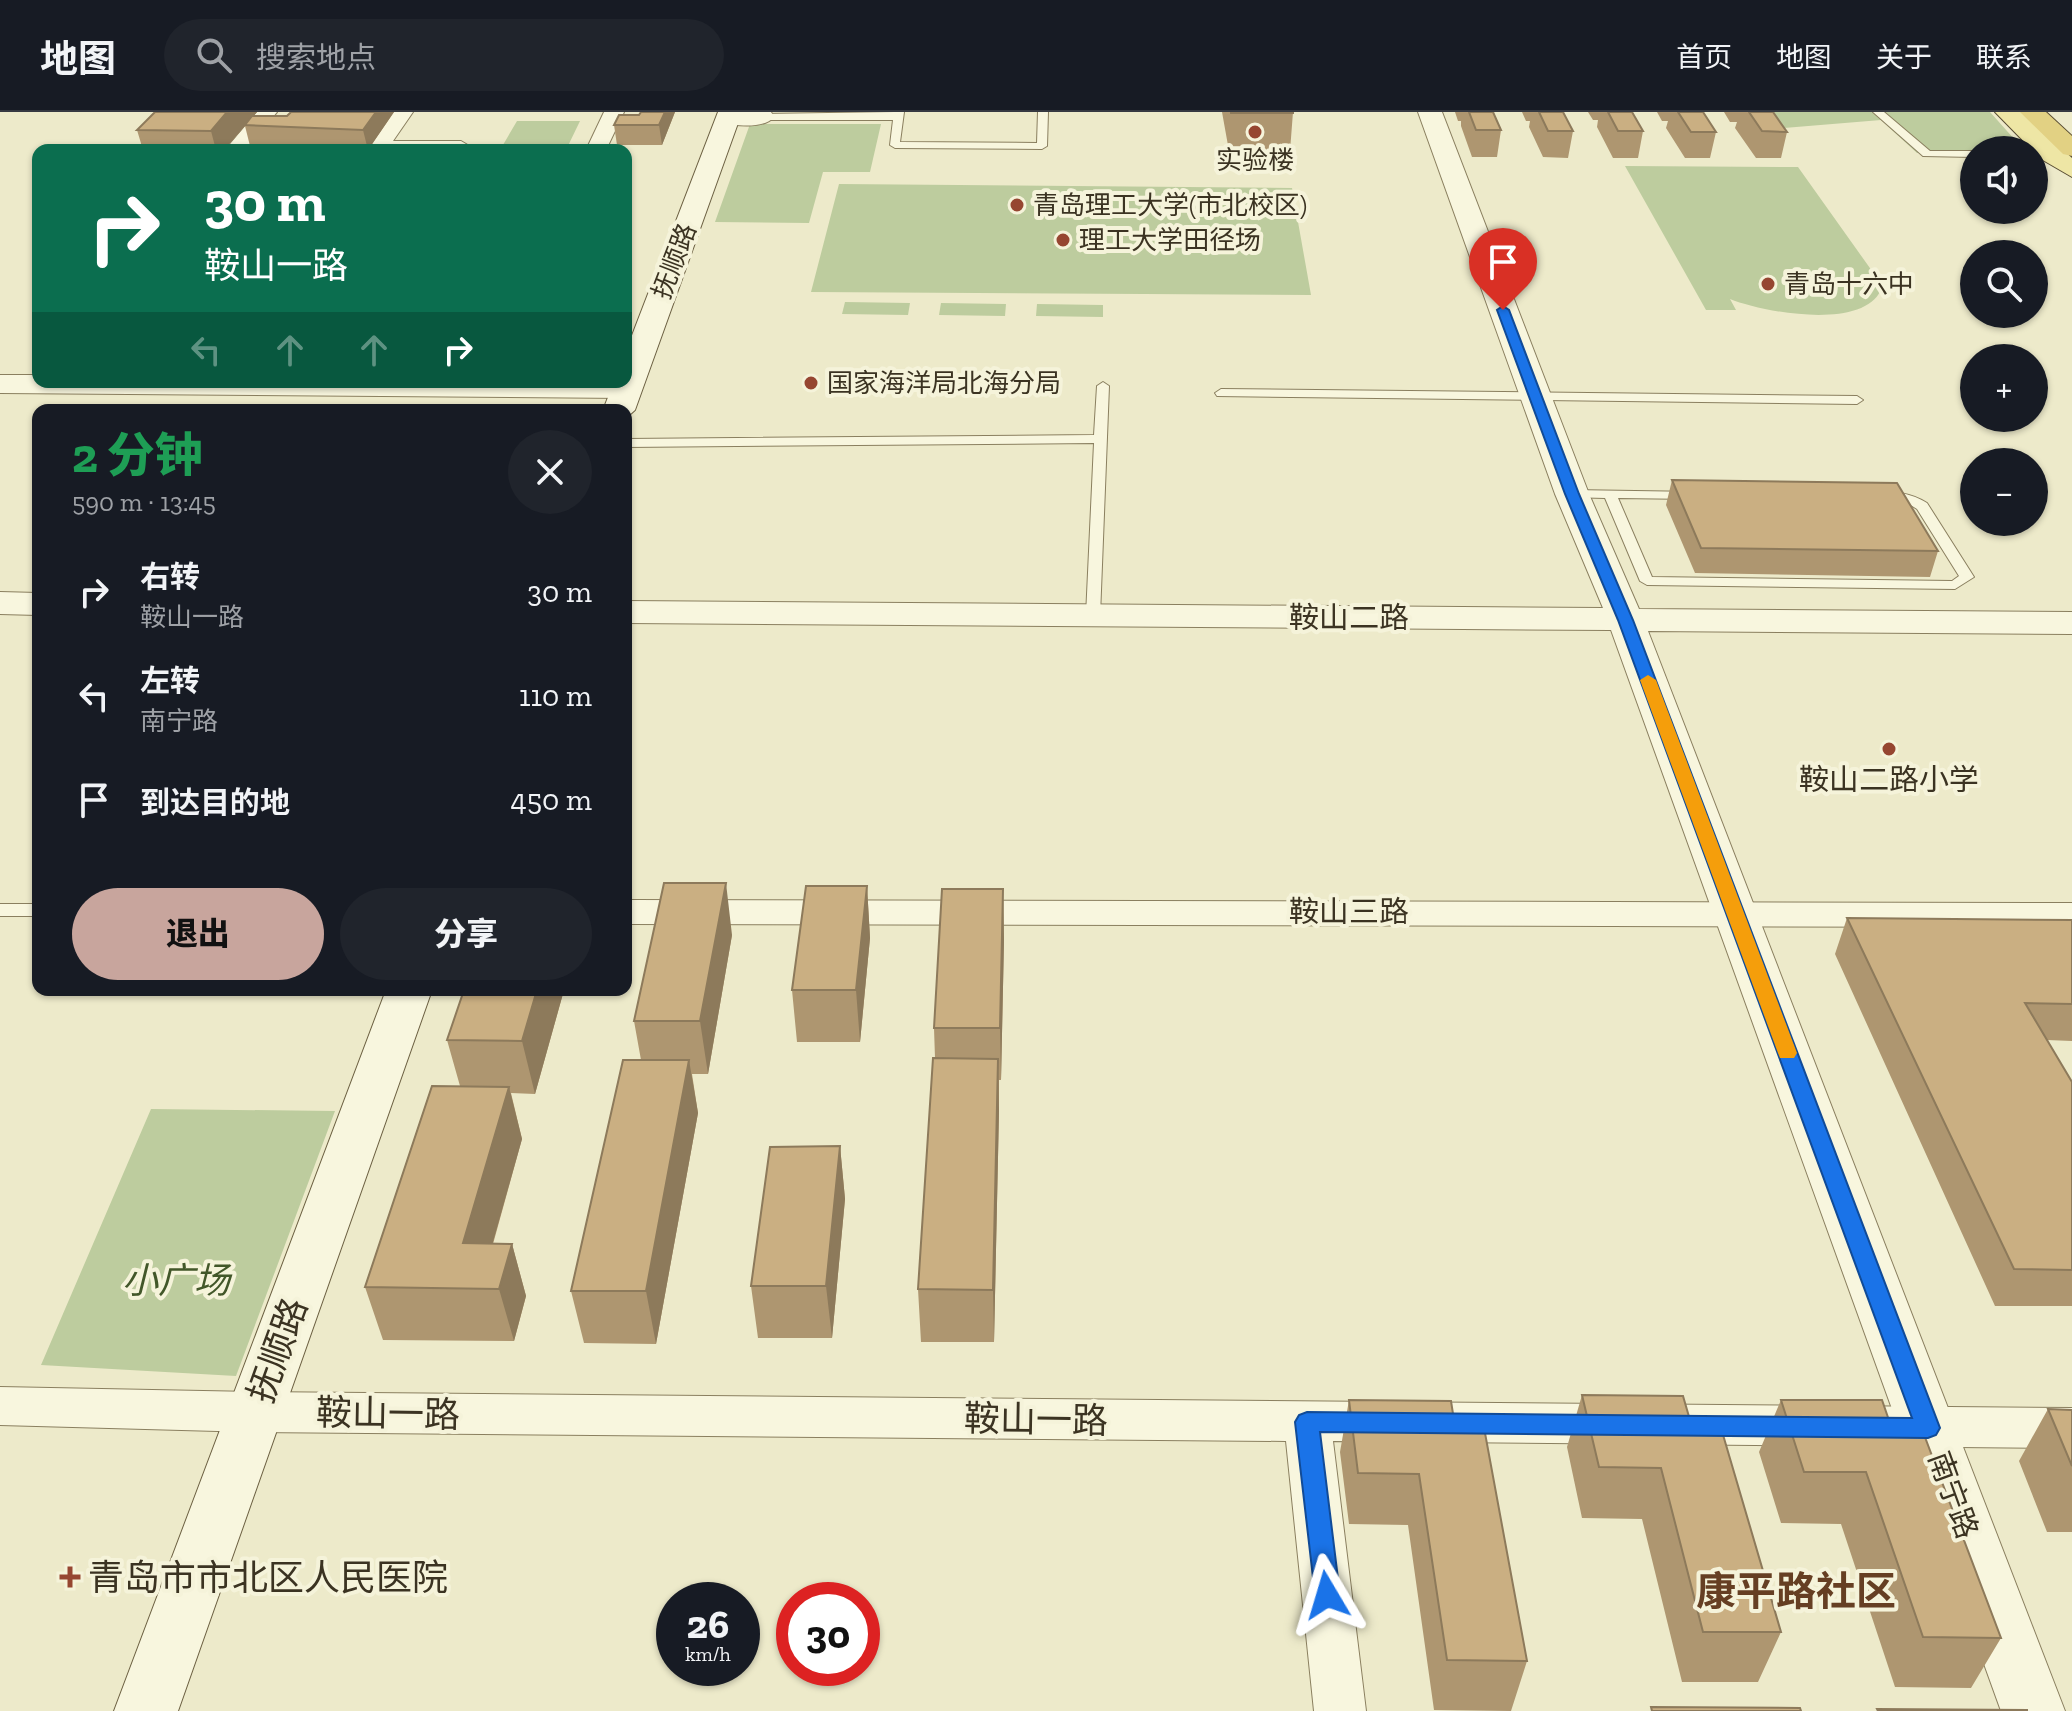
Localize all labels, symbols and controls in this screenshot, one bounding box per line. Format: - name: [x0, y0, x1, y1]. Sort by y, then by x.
- search box: [164, 19, 724, 91]
- icon: search: [192, 33, 236, 77]
- text: 地图: [40, 36, 116, 82]
- text: 搜索地点: [256, 40, 376, 76]
- text: 首页: [1676, 41, 1732, 74]
- text: 地图: [1776, 41, 1832, 74]
- text: 关于: [1876, 41, 1932, 74]
- text: 联系: [1976, 41, 2032, 74]
- marker: 实验楼: [1246, 123, 1264, 141]
- map controls: [1960, 136, 2048, 536]
- button: sound: [1960, 136, 2048, 224]
- place label: 实验楼: [1216, 144, 1294, 176]
- text: 30 m: [204, 168, 326, 235]
- icon: right: [72, 176, 176, 280]
- place label: 青岛理工大学(市北校区): [1033, 189, 1307, 221]
- marker: 青岛理工大学(市北校区): [1008, 196, 1026, 214]
- street label: 抚顺路: [645, 219, 703, 303]
- place label: 理工大学田径场: [1079, 224, 1261, 256]
- pin: [1469, 228, 1537, 310]
- marker: 理工大学田径场: [1054, 231, 1072, 249]
- icon: arrive: [1481, 240, 1525, 284]
- button: search: [1960, 240, 2048, 328]
- text: 鞍山一路: [204, 244, 348, 287]
- place label: 青岛十六中: [1784, 268, 1914, 300]
- marker: 青岛十六中: [1759, 275, 1777, 293]
- icon: left: [184, 328, 228, 372]
- icon: ahead: [268, 328, 312, 372]
- icon: ahead: [352, 328, 396, 372]
- icon: right: [436, 328, 480, 372]
- button: +: [1960, 344, 2048, 432]
- place label: 国家海洋局北海分局: [827, 367, 1061, 399]
- marker: 国家海洋局北海分局: [802, 374, 820, 392]
- text: 2 分钟: [72, 427, 203, 484]
- button: close: [508, 430, 592, 514]
- button: −: [1960, 448, 2048, 536]
- text: 590 m · 13:45: [72, 486, 216, 518]
- text: 右转: [140, 559, 200, 595]
- icon: right: [72, 570, 116, 614]
- text: 30 m: [527, 574, 592, 610]
- street label: 鞍山二路: [1289, 600, 1409, 636]
- text: 鞍山一路: [140, 601, 244, 633]
- text: 左转: [140, 663, 200, 699]
- icon: left: [72, 674, 116, 718]
- text: 110 m: [519, 678, 592, 714]
- text: 南宁路: [140, 705, 218, 737]
- marker: 鞍山二路小学: [1880, 740, 1898, 758]
- place label: 鞍山二路小学: [1799, 762, 1979, 798]
- icon: arrive: [72, 778, 116, 822]
- text: 450 m: [510, 782, 592, 818]
- text: 到达目的地: [140, 785, 290, 821]
- button: 退出: [72, 888, 324, 980]
- button: 分享: [340, 888, 592, 980]
- street label: 鞍山三路: [1289, 894, 1409, 930]
- park label: 小广场: [122, 1259, 233, 1302]
- street label: 抚顺路: [239, 1292, 316, 1408]
- street label: 鞍山一路: [316, 1391, 460, 1436]
- street label: 鞍山一路: [964, 1397, 1108, 1442]
- street label: 南宁路: [1921, 1447, 1985, 1543]
- position arrow: [1285, 1553, 1369, 1637]
- place label: 青岛市市北区人民医院: [88, 1556, 448, 1599]
- marker: 青岛市市北区人民医院: [59, 1566, 81, 1588]
- district label: 康平路社区: [1696, 1567, 1896, 1615]
- speed limit sign: 30: [776, 1582, 880, 1686]
- text: 26: [687, 1600, 729, 1648]
- text: km/h: [685, 1642, 731, 1666]

